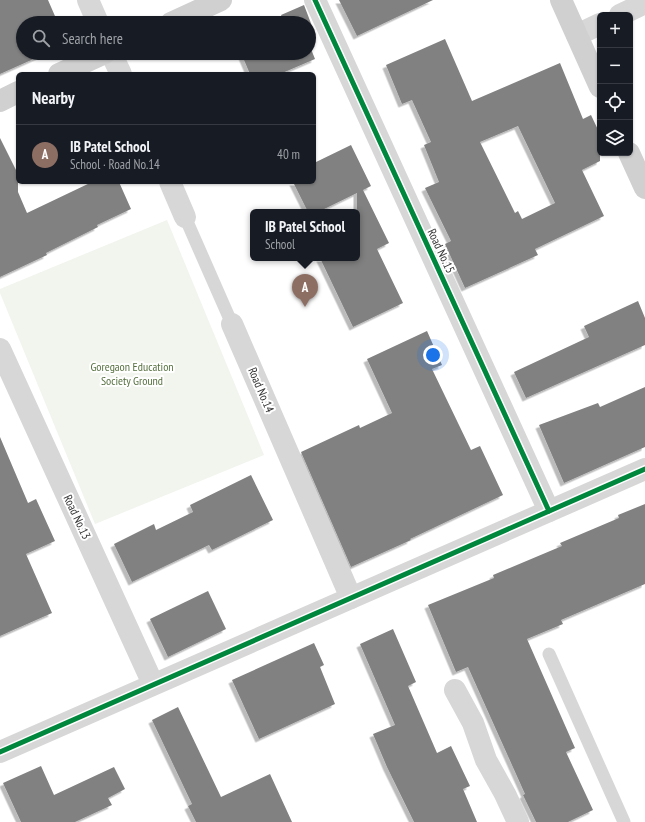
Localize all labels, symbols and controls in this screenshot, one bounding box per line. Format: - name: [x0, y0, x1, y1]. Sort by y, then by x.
- map controls: [597, 12, 633, 156]
- button: +: [597, 12, 633, 48]
- search box: [16, 16, 316, 60]
- icon: search: [30, 27, 52, 49]
- text: Search here: [62, 29, 123, 48]
- button: −: [597, 48, 633, 84]
- button: locate: [597, 84, 633, 120]
- text: Nearby: [32, 87, 75, 109]
- button: layers: [597, 120, 633, 156]
- text: IB Patel School: [70, 137, 150, 156]
- text: A: [42, 146, 48, 163]
- text: 40 m: [277, 146, 300, 163]
- text: School · Road No.14: [70, 156, 160, 173]
- popup: [250, 209, 360, 261]
- text: IB Patel School: [265, 217, 345, 236]
- street label: Road No.15: [425, 226, 458, 276]
- text: School: [265, 236, 295, 253]
- pin: A: [292, 274, 318, 307]
- your location: [423, 345, 443, 365]
- park label: Goregaon Education Society Ground: [90, 359, 174, 388]
- street label: Road No.14: [245, 365, 278, 415]
- street label: Road No.13: [61, 492, 94, 542]

